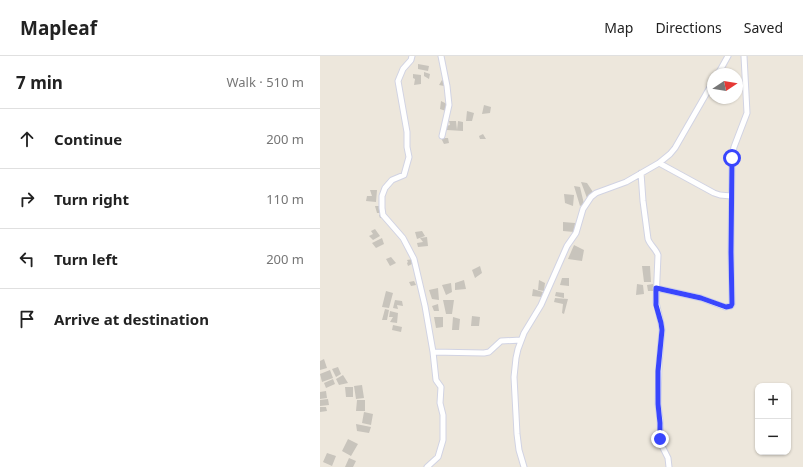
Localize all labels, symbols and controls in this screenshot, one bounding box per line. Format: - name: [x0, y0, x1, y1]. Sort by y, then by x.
- text: Mapleaf: [20, 15, 97, 41]
- text: Map: [604, 18, 633, 37]
- text: Directions: [655, 18, 722, 37]
- text: Saved: [744, 18, 783, 37]
- north arrow: [707, 68, 743, 104]
- text: 7 min: [16, 71, 63, 94]
- text: Walk · 510 m: [226, 73, 304, 91]
- icon: ahead: [16, 128, 38, 150]
- text: Continue: [54, 129, 122, 149]
- text: 200 m: [266, 130, 304, 148]
- route start: [723, 149, 741, 167]
- icon: right: [16, 188, 38, 210]
- text: Turn right: [54, 189, 129, 209]
- text: 110 m: [266, 190, 304, 208]
- icon: left: [16, 248, 38, 270]
- text: Turn left: [54, 249, 118, 269]
- text: 200 m: [266, 250, 304, 268]
- icon: arrive: [16, 308, 38, 330]
- text: Arrive at destination: [54, 309, 209, 329]
- map controls: [755, 383, 791, 455]
- button: +: [755, 383, 791, 419]
- button: −: [755, 419, 791, 455]
- route end: [651, 430, 669, 448]

